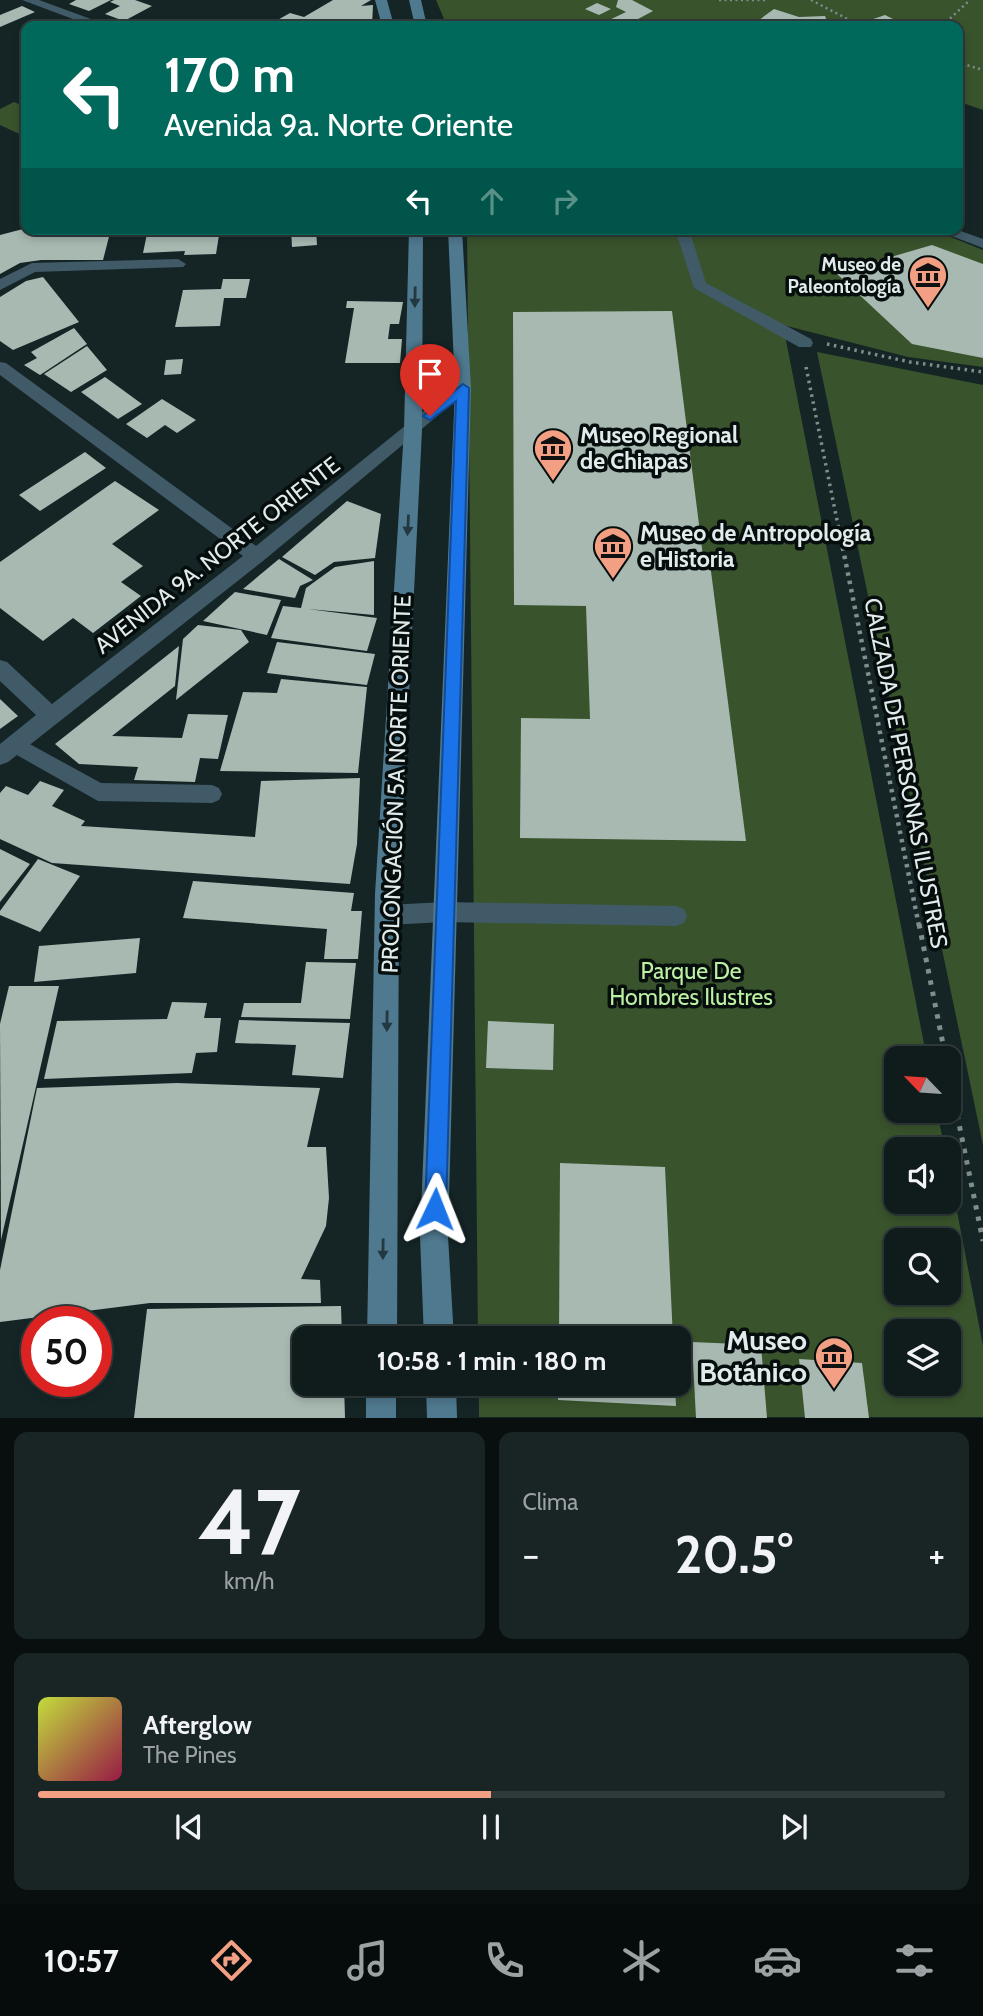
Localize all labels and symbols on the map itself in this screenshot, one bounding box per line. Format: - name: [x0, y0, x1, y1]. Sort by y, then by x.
- place label: Museo de Paleontología: [787, 253, 902, 298]
- museum icon: Museo de Paleontología: [907, 254, 949, 309]
- one-way arrow: [409, 287, 421, 309]
- pin: [400, 344, 460, 416]
- place label: Museo Regional de Chiapas: [580, 421, 738, 475]
- museum icon: Museo Regional de Chiapas: [532, 427, 574, 482]
- street label: AVENIDA 9A. NORTE ORIENTE: [89, 451, 345, 659]
- one-way arrow: [402, 514, 413, 536]
- place label: Museo de Antropología e Historia: [640, 519, 872, 573]
- museum icon: Museo de Antropología e Historia: [592, 525, 634, 580]
- street label: PROLONGACIÓN 5A NORTE ORIENTE: [375, 594, 417, 974]
- street label: CALZADA DE PERSONAS ILUSTRES: [858, 595, 954, 951]
- park label: Parque De Hombres Ilustres: [609, 957, 773, 1011]
- one-way arrow: [381, 1010, 392, 1032]
- north arrow: [884, 1046, 961, 1124]
- position arrow: [398, 1172, 472, 1246]
- one-way arrow: [377, 1238, 389, 1260]
- speed limit sign: 50: [21, 1306, 112, 1397]
- place label: Museo Botánico: [699, 1323, 807, 1389]
- museum icon: Museo Botánico: [813, 1335, 855, 1390]

